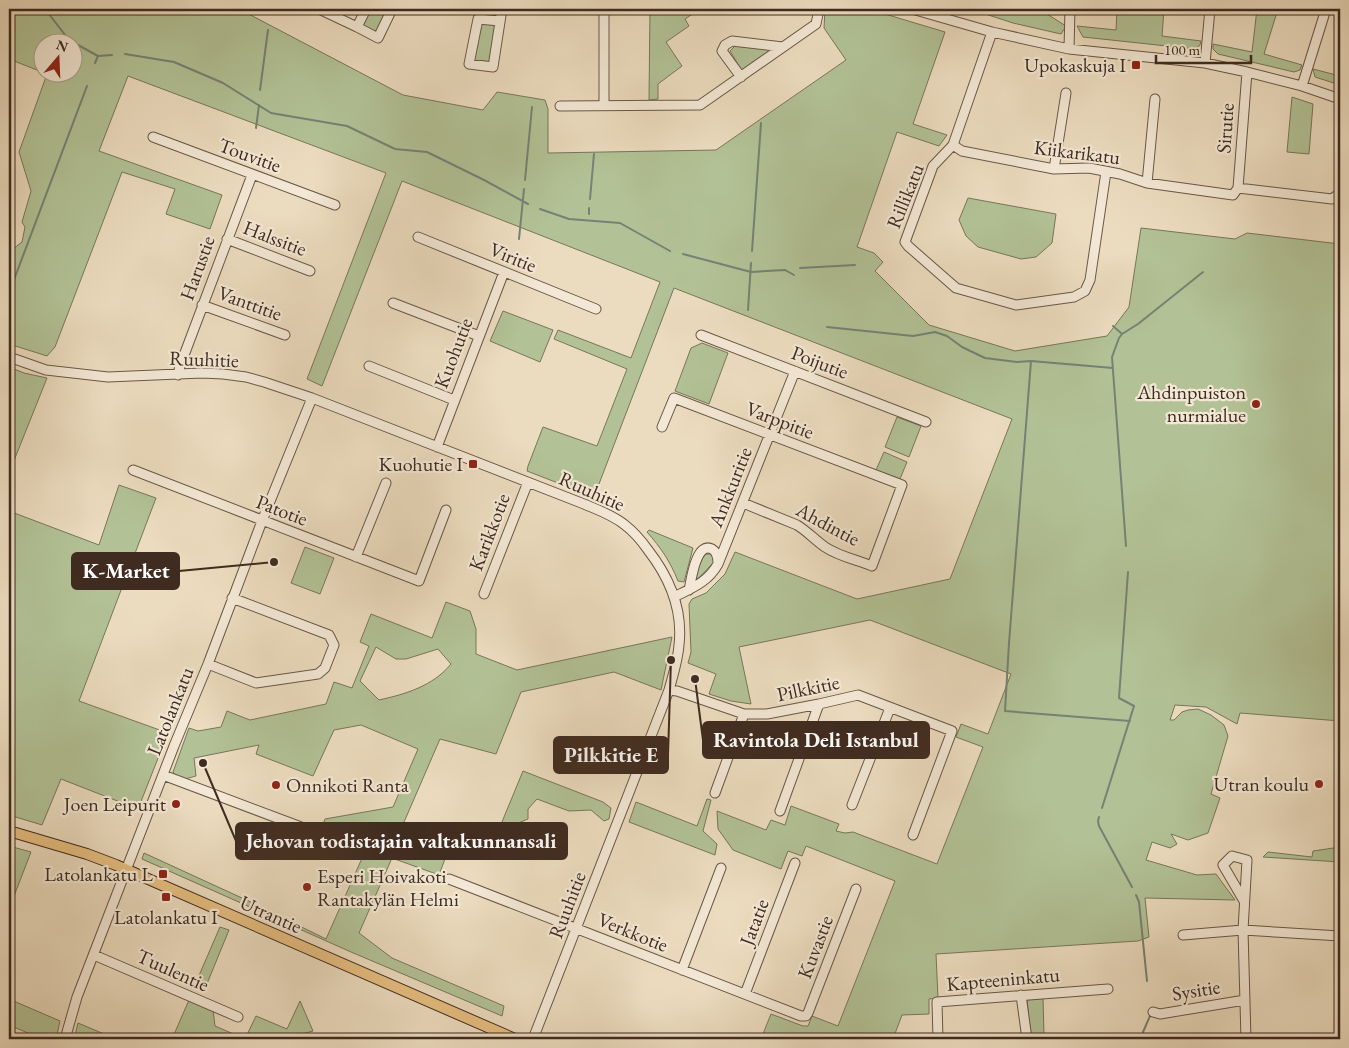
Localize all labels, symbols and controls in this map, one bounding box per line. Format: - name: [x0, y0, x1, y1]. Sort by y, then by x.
- north arrow: [32, 32, 82, 82]
- scale bar: [1156, 32, 1252, 64]
- text: N: [54, 35, 71, 56]
- text: 100 m: [1164, 40, 1201, 59]
- place label: Upokaskuja I: [1024, 52, 1126, 78]
- marker: Upokaskuja I: [1130, 59, 1142, 71]
- street label: Sirutie: [1210, 102, 1240, 154]
- street label: Touvitie: [215, 132, 285, 178]
- street label: Kiikarikatu: [1032, 134, 1122, 170]
- street label: Rillikatu: [880, 159, 930, 232]
- street label: Halssitie: [240, 214, 311, 262]
- street label: Harustie: [173, 232, 221, 304]
- street label: Viritie: [486, 236, 541, 278]
- street label: Vanttitie: [214, 279, 286, 327]
- street label: Kuohutie: [428, 314, 478, 392]
- street label: Poijutie: [788, 339, 852, 385]
- street label: Ruuhitie: [169, 345, 239, 373]
- place label: Ahdinpuiston nurmialue: [1136, 379, 1246, 428]
- street label: Varppitie: [742, 395, 818, 445]
- marker: Ahdinpuiston nurmialue: [1250, 398, 1262, 410]
- street label: Ankkuritie: [702, 443, 758, 532]
- place label: Kuohutie I: [379, 451, 463, 477]
- marker: Kuohutie I: [467, 458, 479, 470]
- street label: Ruuhitie: [555, 465, 629, 517]
- street label: Patotie: [253, 488, 312, 532]
- street label: Karikkotie: [462, 489, 516, 574]
- street label: Ahdintie: [791, 496, 865, 552]
- callout: K-Market: [72, 553, 179, 589]
- text: K-Market: [82, 557, 170, 584]
- street label: Latolankatu: [141, 663, 200, 759]
- street label: Pilkkitie: [774, 669, 842, 707]
- callout: Ravintola Deli Istanbul: [703, 722, 929, 758]
- text: Ravintola Deli Istanbul: [713, 726, 919, 753]
- callout: Pilkkitie E: [554, 737, 668, 773]
- text: Pilkkitie E: [564, 741, 658, 768]
- place label: Utran koulu: [1214, 771, 1309, 797]
- place label: Onnikoti Ranta: [286, 772, 409, 798]
- marker: Utran koulu: [1313, 778, 1325, 790]
- marker: Onnikoti Ranta: [270, 779, 282, 791]
- place label: Joen Leipurit: [62, 791, 167, 817]
- marker: Joen Leipurit: [170, 798, 182, 810]
- callout: Jehovan todistajain valtakunnansali: [236, 823, 567, 859]
- text: Jehovan todistajain valtakunnansali: [243, 827, 557, 854]
- place label: Latolankatu L: [44, 861, 153, 887]
- place label: Esperi Hoivakoti Rantakylän Helmi: [317, 863, 459, 912]
- marker: Latolankatu L: [157, 868, 169, 880]
- street label: Ruuhitie: [542, 868, 592, 942]
- marker: Esperi Hoivakoti Rantakylän Helmi: [301, 881, 313, 893]
- street label: Utrantie: [236, 889, 306, 939]
- marker: Latolankatu I: [160, 891, 172, 903]
- street label: Jatatie: [733, 895, 775, 951]
- place label: Latolankatu I: [114, 904, 218, 930]
- street label: Verkkotie: [594, 906, 672, 958]
- street label: Kuvastie: [791, 911, 839, 982]
- street label: Tuulentie: [133, 943, 213, 998]
- street label: Kapteeninkatu: [945, 961, 1061, 997]
- street label: Sysitie: [1170, 973, 1222, 1007]

